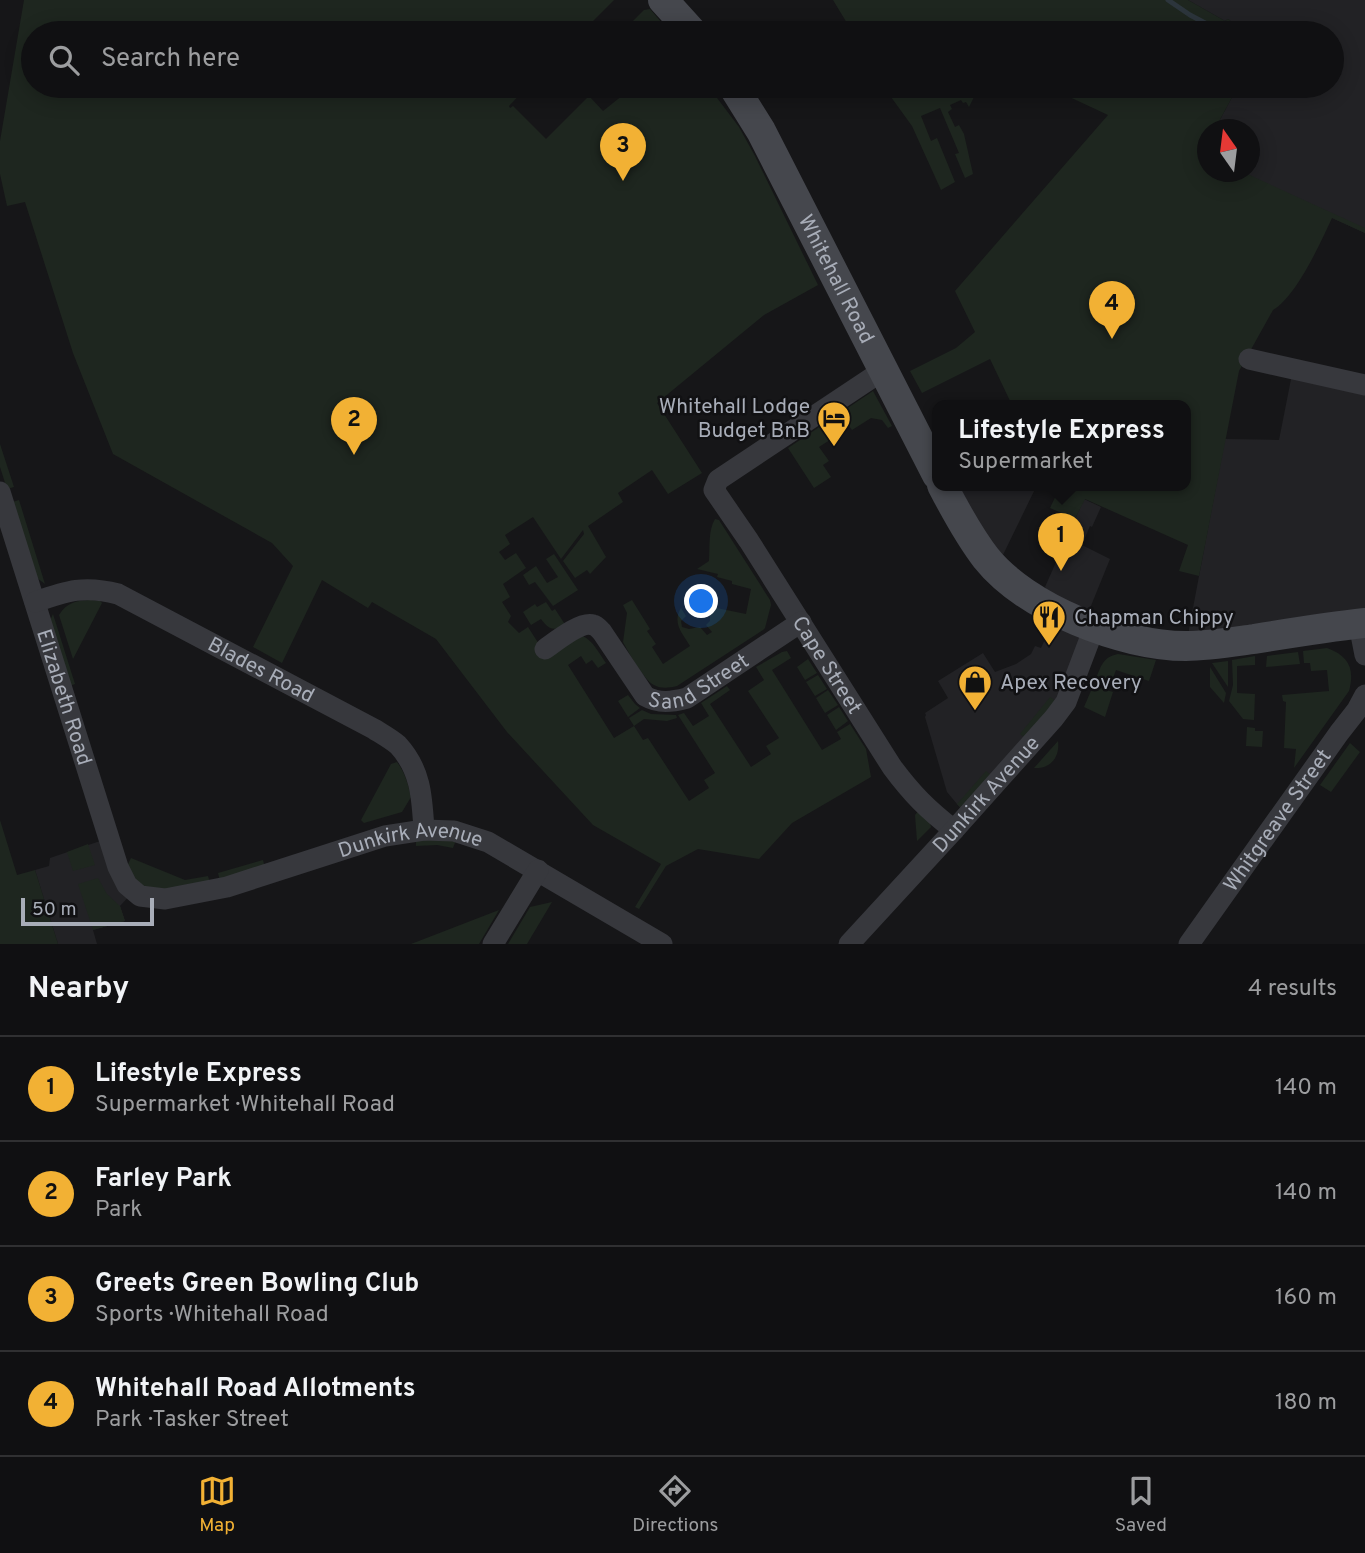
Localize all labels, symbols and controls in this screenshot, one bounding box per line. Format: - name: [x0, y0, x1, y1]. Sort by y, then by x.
- search box: [21, 21, 1344, 98]
- icon: search: [45, 41, 83, 79]
- text: Search here: [101, 43, 240, 76]
- north arrow: [1197, 119, 1260, 182]
- pin: 3: [600, 123, 646, 181]
- street label: Whitehall Road: [791, 210, 880, 349]
- pin: 4: [1089, 281, 1135, 339]
- place label: Whitehall Lodge Budget BnB: [659, 394, 810, 445]
- pin: 2: [331, 397, 377, 455]
- hotel icon: Whitehall Lodge Budget BnB: [815, 399, 853, 448]
- popup: [932, 400, 1191, 491]
- text: Lifestyle Express: [958, 415, 1165, 448]
- text: Supermarket: [958, 448, 1093, 477]
- pin: 1: [1038, 513, 1084, 571]
- your location: [684, 584, 718, 618]
- restaurant icon: Chapman Chippy: [1030, 598, 1068, 647]
- place label: Chapman Chippy: [1074, 605, 1234, 632]
- street label: Cape Street: [785, 611, 867, 720]
- street label: Elizabeth Road: [29, 626, 97, 769]
- street label: Blades Road: [202, 632, 319, 710]
- street label: Sand Street: [645, 648, 755, 717]
- shop icon: Apex Recovery: [956, 663, 994, 712]
- place label: Apex Recovery: [1000, 670, 1142, 697]
- street label: Dunkirk Avenue: [927, 731, 1047, 859]
- street label: Whitgreave Street: [1218, 744, 1338, 898]
- street label: Dunkirk Avenue: [335, 818, 486, 865]
- scale bar: [21, 895, 154, 927]
- text: 50 m: [32, 898, 77, 922]
- text: Nearby: [28, 971, 129, 1008]
- text: 4 results: [1248, 975, 1337, 1004]
- text: Lifestyle Express: [95, 1058, 302, 1091]
- text: 1: [46, 1074, 56, 1103]
- text: 140 m: [1275, 1074, 1337, 1103]
- text: Supermarket · Whitehall Road: [95, 1091, 395, 1120]
- text: Farley Park: [95, 1163, 232, 1196]
- text: 2: [44, 1179, 58, 1208]
- text: 140 m: [1275, 1179, 1337, 1208]
- text: Park: [95, 1196, 142, 1225]
- text: Greets Green Bowling Club: [95, 1268, 419, 1301]
- text: 3: [44, 1284, 58, 1313]
- text: 160 m: [1275, 1284, 1337, 1313]
- text: Sports · Whitehall Road: [95, 1301, 329, 1330]
- text: Whitehall Road Allotments: [95, 1373, 416, 1406]
- text: 4: [44, 1389, 58, 1418]
- text: 180 m: [1275, 1389, 1337, 1418]
- text: Park · Tasker Street: [95, 1406, 289, 1435]
- tab: Map: [198, 1472, 236, 1538]
- tab: Directions: [632, 1472, 719, 1538]
- tab: Saved: [1115, 1472, 1167, 1538]

